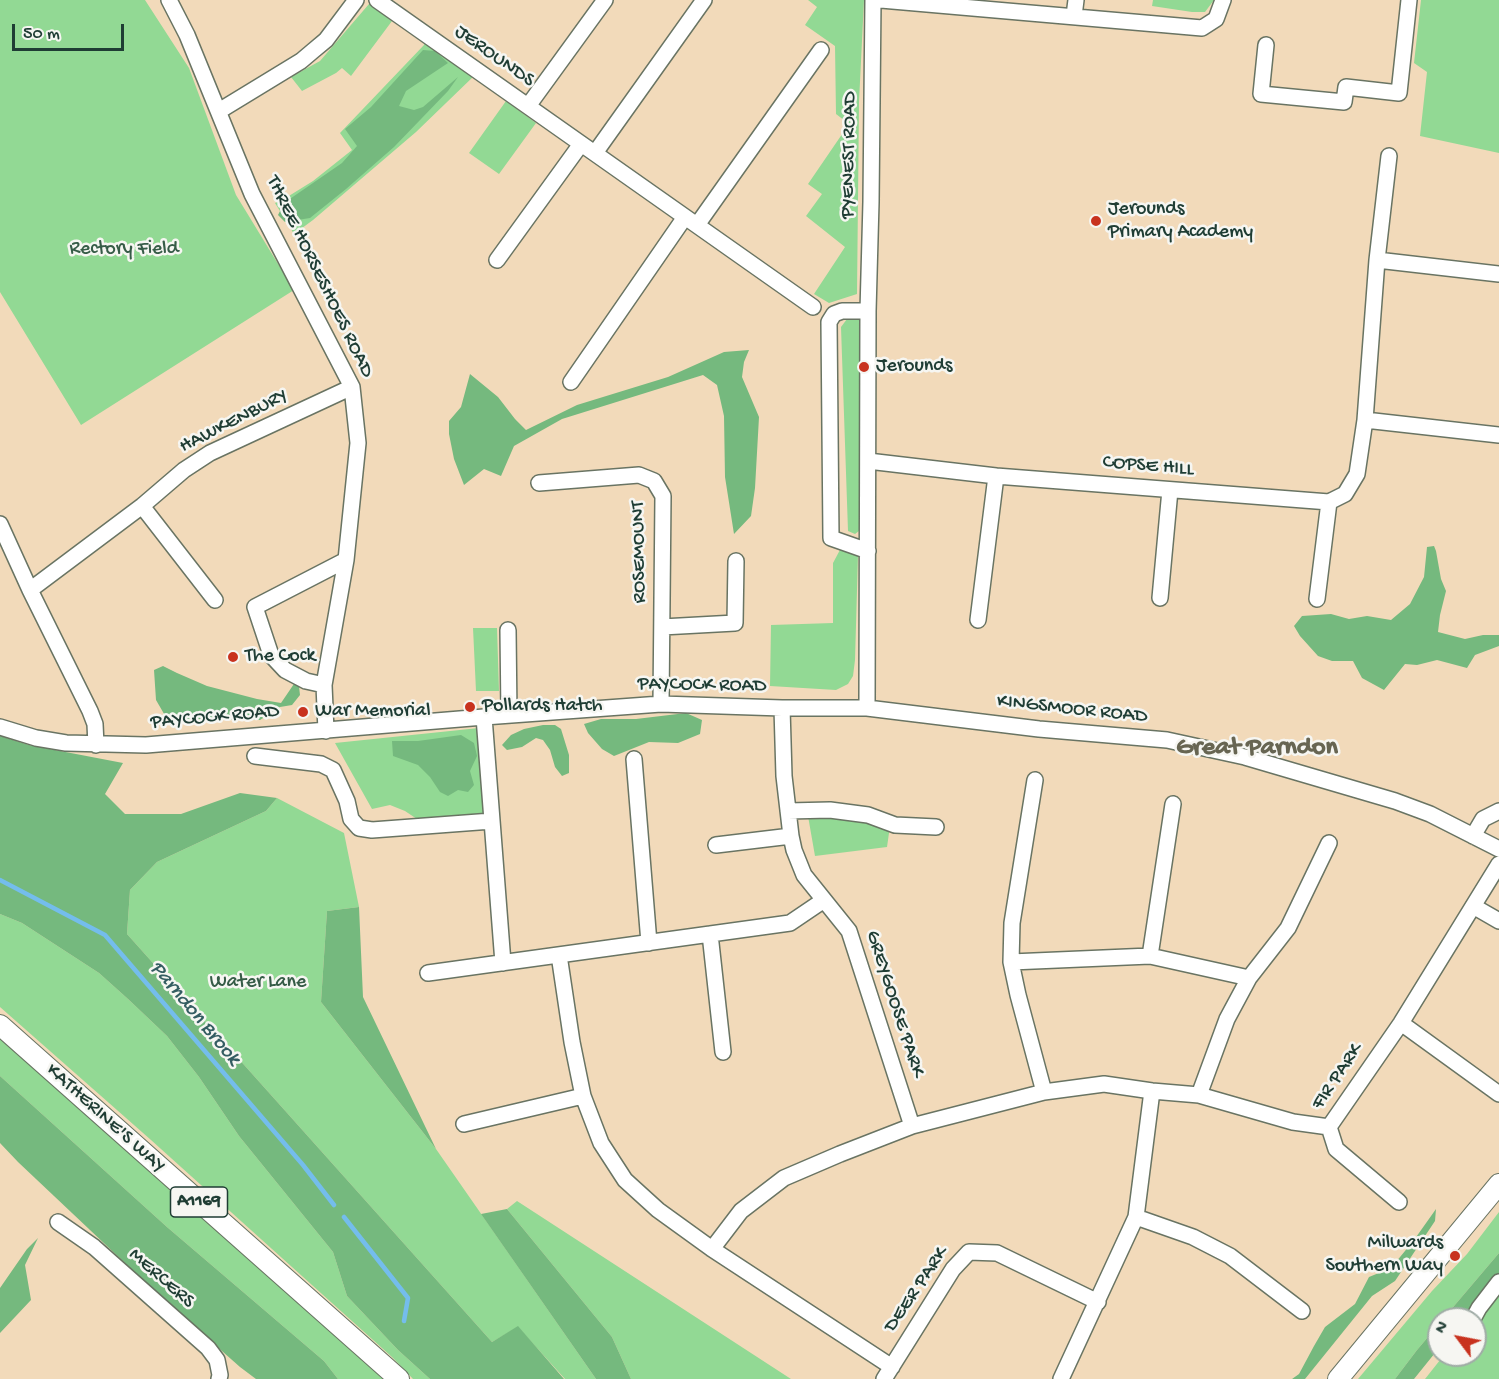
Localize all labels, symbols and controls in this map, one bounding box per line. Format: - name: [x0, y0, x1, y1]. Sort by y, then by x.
- scale bar: [15, 12, 128, 50]
- street label: JEROUNDS: [449, 21, 539, 93]
- text: 50 m: [23, 24, 60, 45]
- street label: PYENEST ROAD: [837, 91, 863, 219]
- street label: THREE HORSESHOES ROAD: [260, 172, 378, 382]
- place label: Jerounds Primary Academy: [1108, 198, 1253, 245]
- marker: Jerounds Primary Academy: [1089, 214, 1103, 228]
- park label: Rectory Field: [70, 238, 178, 262]
- place label: Jerounds: [876, 355, 952, 379]
- marker: Jerounds: [857, 360, 871, 374]
- street label: HAWKENBURY: [176, 384, 292, 460]
- street label: COPSE HILL: [1101, 451, 1195, 483]
- street label: ROSEMOUNT: [627, 501, 653, 603]
- place label: The Cock: [245, 645, 315, 669]
- marker: The Cock: [226, 650, 240, 664]
- street label: PAYCOCK ROAD: [637, 673, 767, 699]
- street label: KINGSMOOR ROAD: [996, 690, 1148, 730]
- place label: Pollards Hatch: [482, 695, 602, 719]
- street label: PAYCOCK ROAD: [150, 700, 280, 736]
- place label: War Memorial: [315, 700, 431, 724]
- marker: Pollards Hatch: [463, 700, 477, 714]
- marker: War Memorial: [296, 705, 310, 719]
- district label: Great Parndon: [1176, 733, 1338, 765]
- street label: GREYGOOSE PARK: [859, 928, 929, 1080]
- water label: Parndon Brook: [143, 957, 245, 1071]
- park label: Water Lane: [210, 971, 306, 995]
- street label: FIR PARK: [1307, 1039, 1369, 1115]
- street label: KATHERINE'S WAY: [40, 1059, 170, 1179]
- road number: A1169: [170, 1187, 228, 1217]
- place label: Milwards Southern Way: [1325, 1232, 1443, 1279]
- street label: DEER PARK: [880, 1243, 954, 1337]
- street label: MERCERS: [123, 1244, 199, 1314]
- marker: Milwards Southern Way: [1448, 1249, 1462, 1263]
- north arrow: [1427, 1307, 1487, 1367]
- text: N: [1432, 1319, 1454, 1338]

